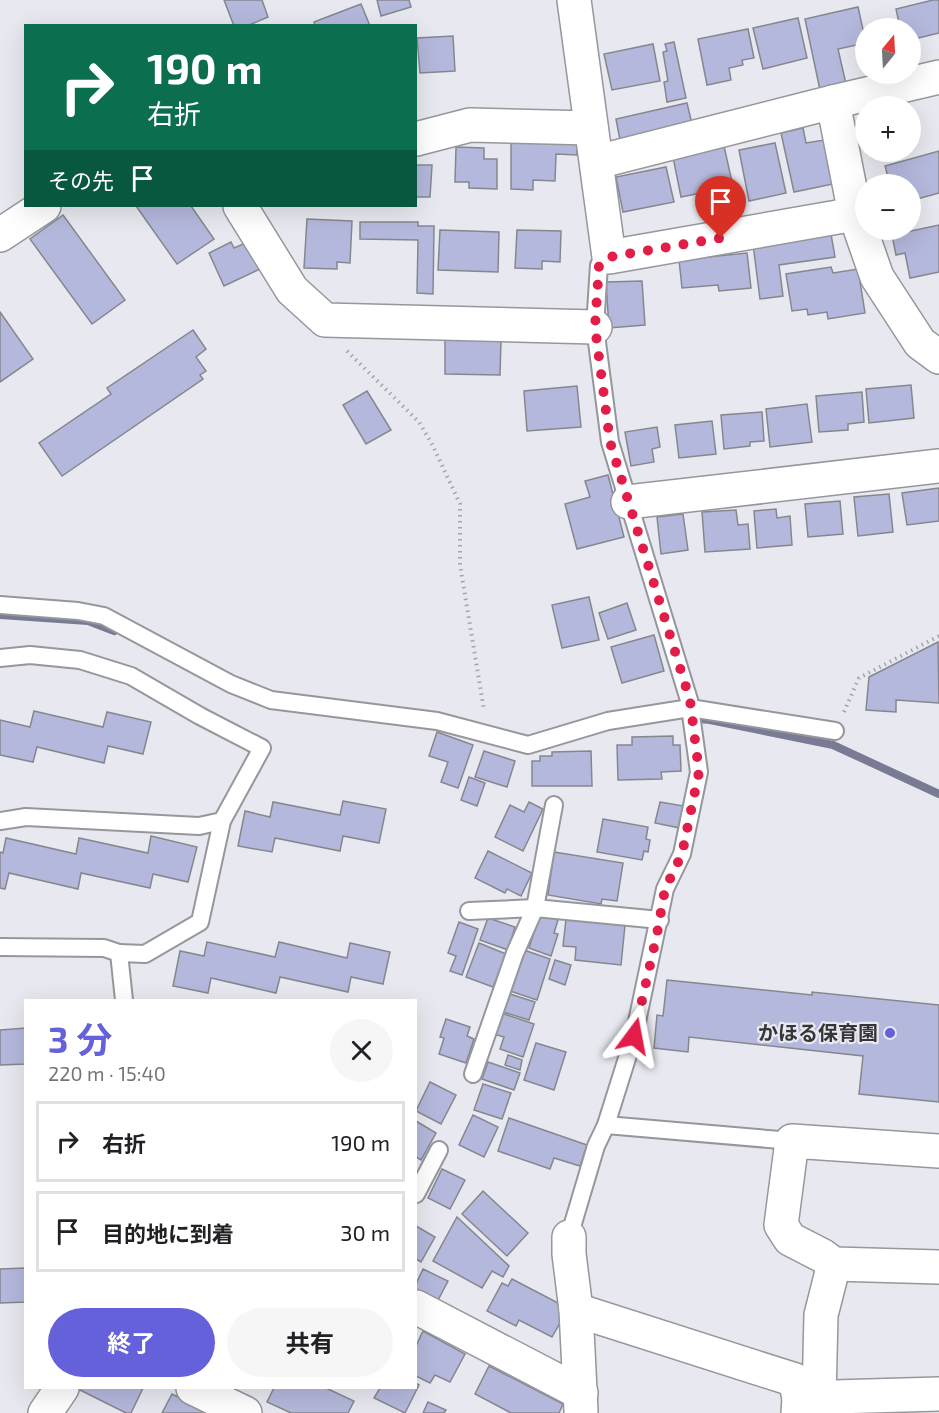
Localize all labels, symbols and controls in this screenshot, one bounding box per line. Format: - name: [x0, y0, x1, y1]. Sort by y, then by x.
- north arrow: [855, 18, 921, 84]
- map controls: [855, 18, 921, 240]
- text: 190 m: [147, 42, 263, 92]
- icon: right: [48, 48, 126, 126]
- button: +: [855, 96, 921, 162]
- text: 右折: [147, 97, 201, 129]
- icon: arrive: [126, 162, 159, 195]
- text: その先: [48, 167, 114, 193]
- button: −: [855, 174, 921, 240]
- pin: [695, 176, 746, 238]
- icon: arrive: [704, 185, 737, 218]
- position arrow: [602, 1004, 666, 1068]
- text: 3 分: [48, 1017, 112, 1060]
- button: close: [330, 1019, 393, 1082]
- place label: かほる保育園: [758, 1020, 878, 1044]
- marker: かほる保育園: [883, 1026, 897, 1040]
- text: 220 m · 15:40: [48, 1061, 166, 1085]
- icon: right: [51, 1125, 84, 1158]
- text: 190 m: [331, 1129, 390, 1155]
- text: 右折: [102, 1130, 146, 1156]
- icon: arrive: [51, 1215, 84, 1248]
- text: 30 m: [340, 1219, 390, 1245]
- text: 目的地に到着: [102, 1220, 234, 1246]
- button: 終了: [48, 1308, 215, 1377]
- button: 共有: [227, 1308, 393, 1377]

